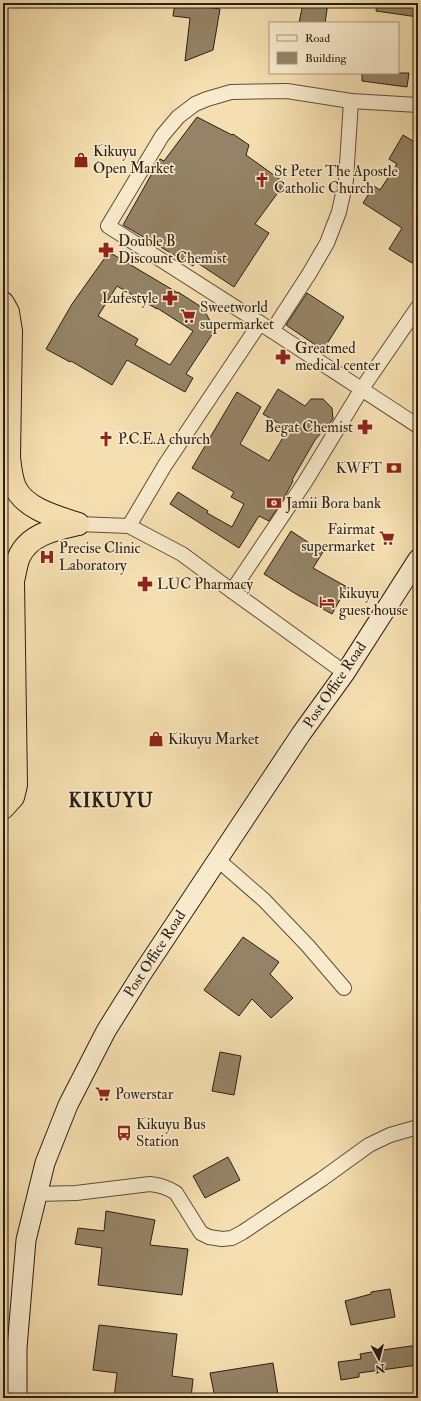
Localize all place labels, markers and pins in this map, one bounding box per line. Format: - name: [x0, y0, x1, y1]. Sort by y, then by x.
- place label: Kikuyu Open Market: [93, 142, 174, 179]
- shop icon: Kikuyu Open Market: [72, 151, 90, 169]
- place label: St Peter The Apostle Catholic Church: [274, 162, 398, 198]
- church icon: St Peter The Apostle Catholic Church: [253, 171, 271, 189]
- place label: Double B Discount Chemist: [118, 232, 227, 268]
- pharmacy icon: Double B Discount Chemist: [97, 241, 115, 259]
- place label: Lufestyle: [102, 289, 158, 308]
- pharmacy icon: Lufestyle: [161, 289, 179, 307]
- place label: Sweetworld supermarket: [200, 298, 274, 335]
- supermarket icon: Sweetworld supermarket: [179, 307, 197, 325]
- place label: Greatmed medical center: [295, 339, 380, 375]
- pharmacy icon: Greatmed medical center: [274, 348, 292, 366]
- place label: Begat Chemist: [265, 418, 353, 437]
- pharmacy icon: Begat Chemist: [356, 418, 374, 436]
- church icon: P.C.E.A church: [97, 430, 115, 448]
- place label: P.C.E.A church: [118, 430, 210, 449]
- place label: KWFT: [336, 459, 382, 478]
- bank icon: KWFT: [385, 459, 403, 477]
- bank icon: Jamii Bora bank: [265, 494, 283, 512]
- place label: Jamii Bora bank: [285, 494, 381, 514]
- place label: Fairmat supermarket: [301, 520, 375, 557]
- supermarket icon: Fairmat supermarket: [378, 529, 396, 547]
- place label: Precise Clinic Laboratory: [59, 539, 141, 575]
- hospital icon: Precise Clinic Laboratory: [38, 548, 56, 566]
- pharmacy icon: LUC Pharmacy: [136, 575, 154, 593]
- place label: LUC Pharmacy: [157, 575, 254, 594]
- place label: kikuyu guest house: [339, 584, 408, 620]
- hotel icon: kikuyu guest house: [318, 593, 336, 611]
- shop icon: Kikuyu Market: [147, 730, 165, 748]
- place label: Kikuyu Market: [168, 730, 259, 749]
- supermarket icon: Powerstar: [94, 1085, 112, 1103]
- place label: Powerstar: [115, 1085, 174, 1104]
- place label: Kikuyu Bus Station: [136, 1115, 206, 1151]
- bus stop icon: Kikuyu Bus Station: [115, 1124, 133, 1142]

